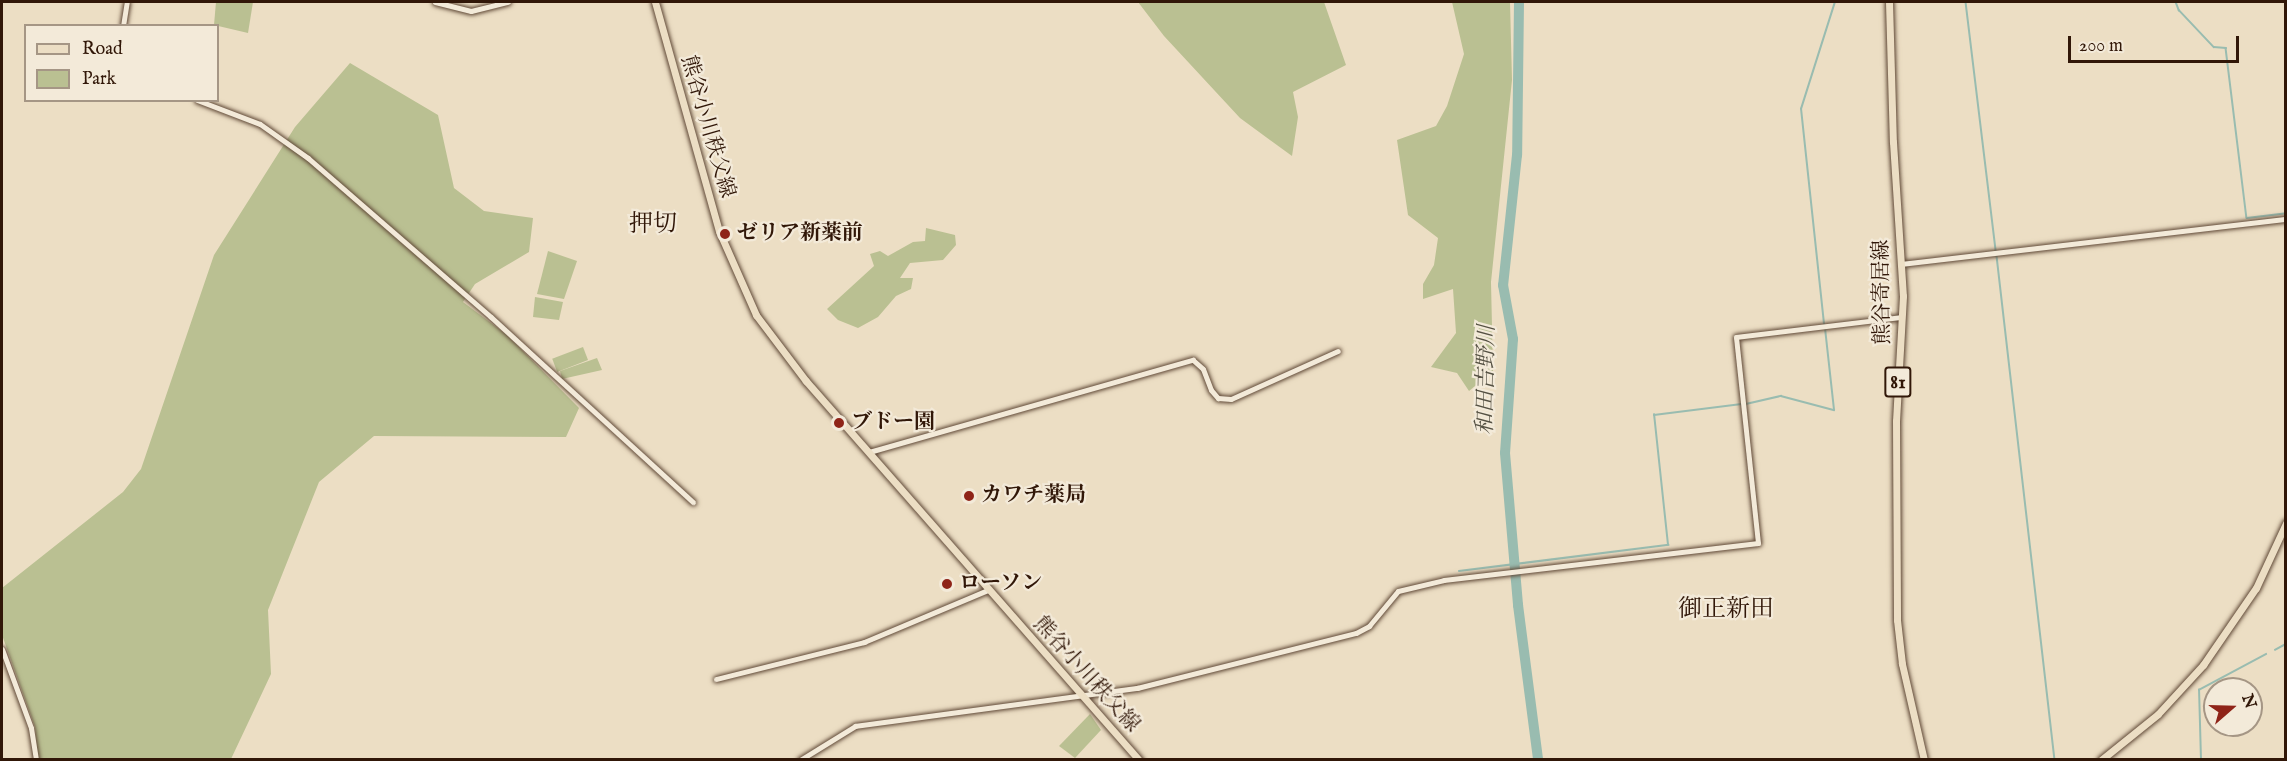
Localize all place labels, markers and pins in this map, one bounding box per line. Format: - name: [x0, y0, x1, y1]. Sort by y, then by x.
- place label: ゼリア新薬前: [737, 221, 863, 247]
- marker: ゼリア新薬前: [718, 227, 732, 241]
- place label: ブドー園: [851, 410, 935, 436]
- marker: ブドー園: [832, 416, 846, 430]
- place label: カワチ薬局: [981, 483, 1086, 509]
- marker: カワチ薬局: [962, 489, 976, 503]
- place label: ローソン: [959, 571, 1043, 597]
- marker: ローソン: [940, 577, 954, 591]

